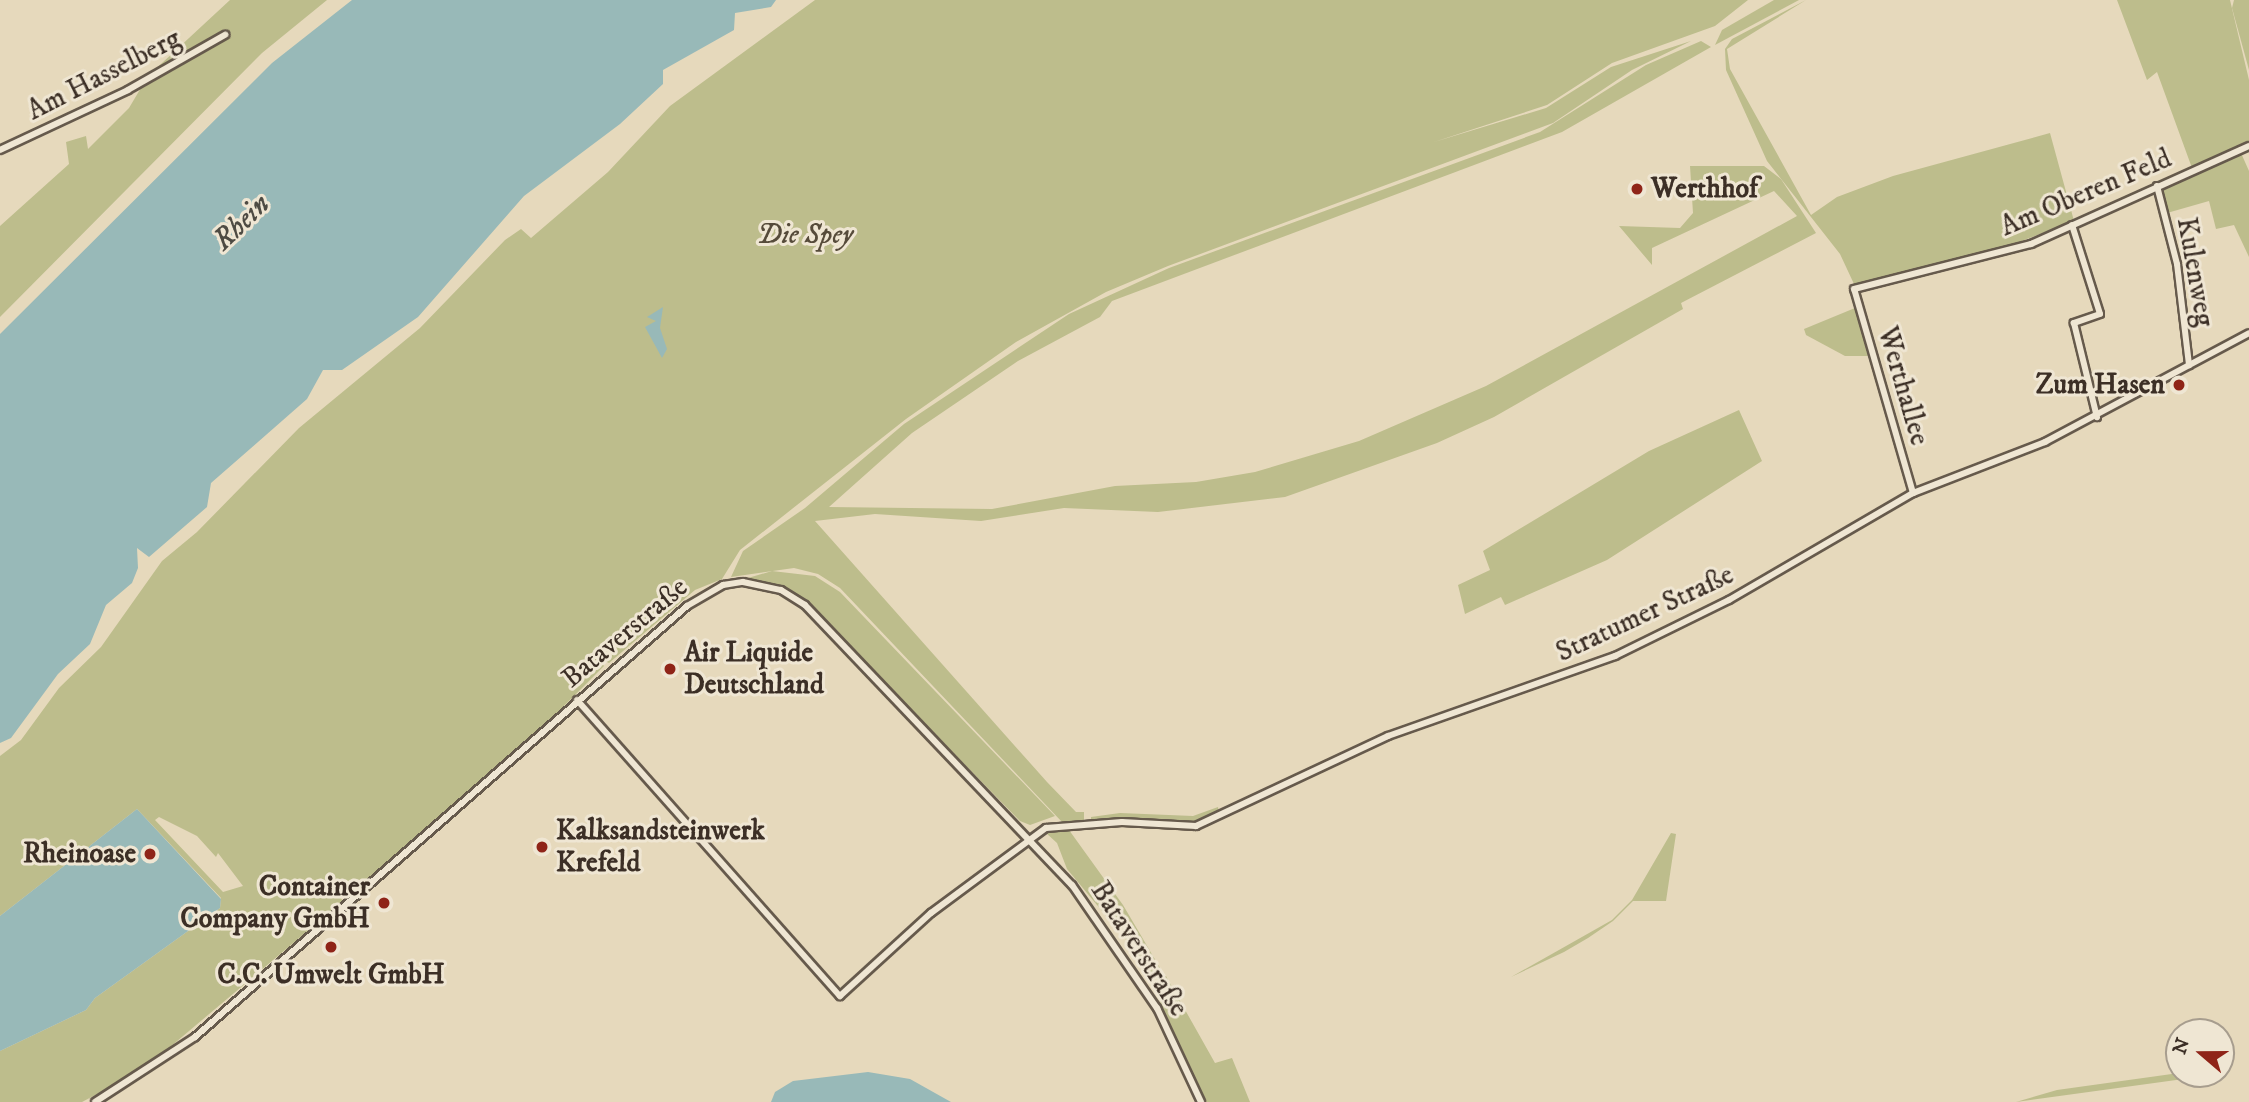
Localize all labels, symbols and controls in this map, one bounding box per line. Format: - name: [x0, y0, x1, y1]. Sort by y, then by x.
- street label: Am Hasselberg: [22, 22, 186, 128]
- street label: Am Oberen Feld: [1995, 142, 2177, 244]
- place label: Werthhof: [1651, 172, 1758, 206]
- marker: Werthhof: [1629, 181, 1645, 197]
- water label: Rhein: [206, 187, 278, 259]
- street label: Kulenweg: [2169, 215, 2221, 329]
- park label: Die Spey: [757, 218, 853, 252]
- street label: Werthallee: [1870, 323, 1936, 449]
- place label: Zum Hasen: [2035, 368, 2165, 402]
- marker: Zum Hasen: [2171, 377, 2187, 393]
- street label: Stratumer Straße: [1551, 558, 1739, 670]
- street label: Bataverstraße: [555, 571, 695, 695]
- place label: Air Liquide Deutschland: [684, 636, 824, 702]
- marker: Air Liquide Deutschland: [662, 661, 678, 677]
- place label: Kalksandsteinwerk Krefeld: [556, 814, 765, 880]
- place label: Rheinoase: [23, 837, 136, 871]
- marker: Kalksandsteinwerk Krefeld: [534, 839, 550, 855]
- marker: Rheinoase: [142, 846, 158, 862]
- place label: Container Company GmbH: [180, 870, 370, 936]
- street label: Bataverstraße: [1083, 875, 1195, 1023]
- marker: Container Company GmbH: [376, 895, 392, 911]
- marker: C.C. Umwelt GmbH: [323, 939, 339, 955]
- place label: C.C. Umwelt GmbH: [217, 958, 445, 992]
- north arrow: [2165, 1018, 2235, 1088]
- text: N: [2168, 1035, 2195, 1058]

